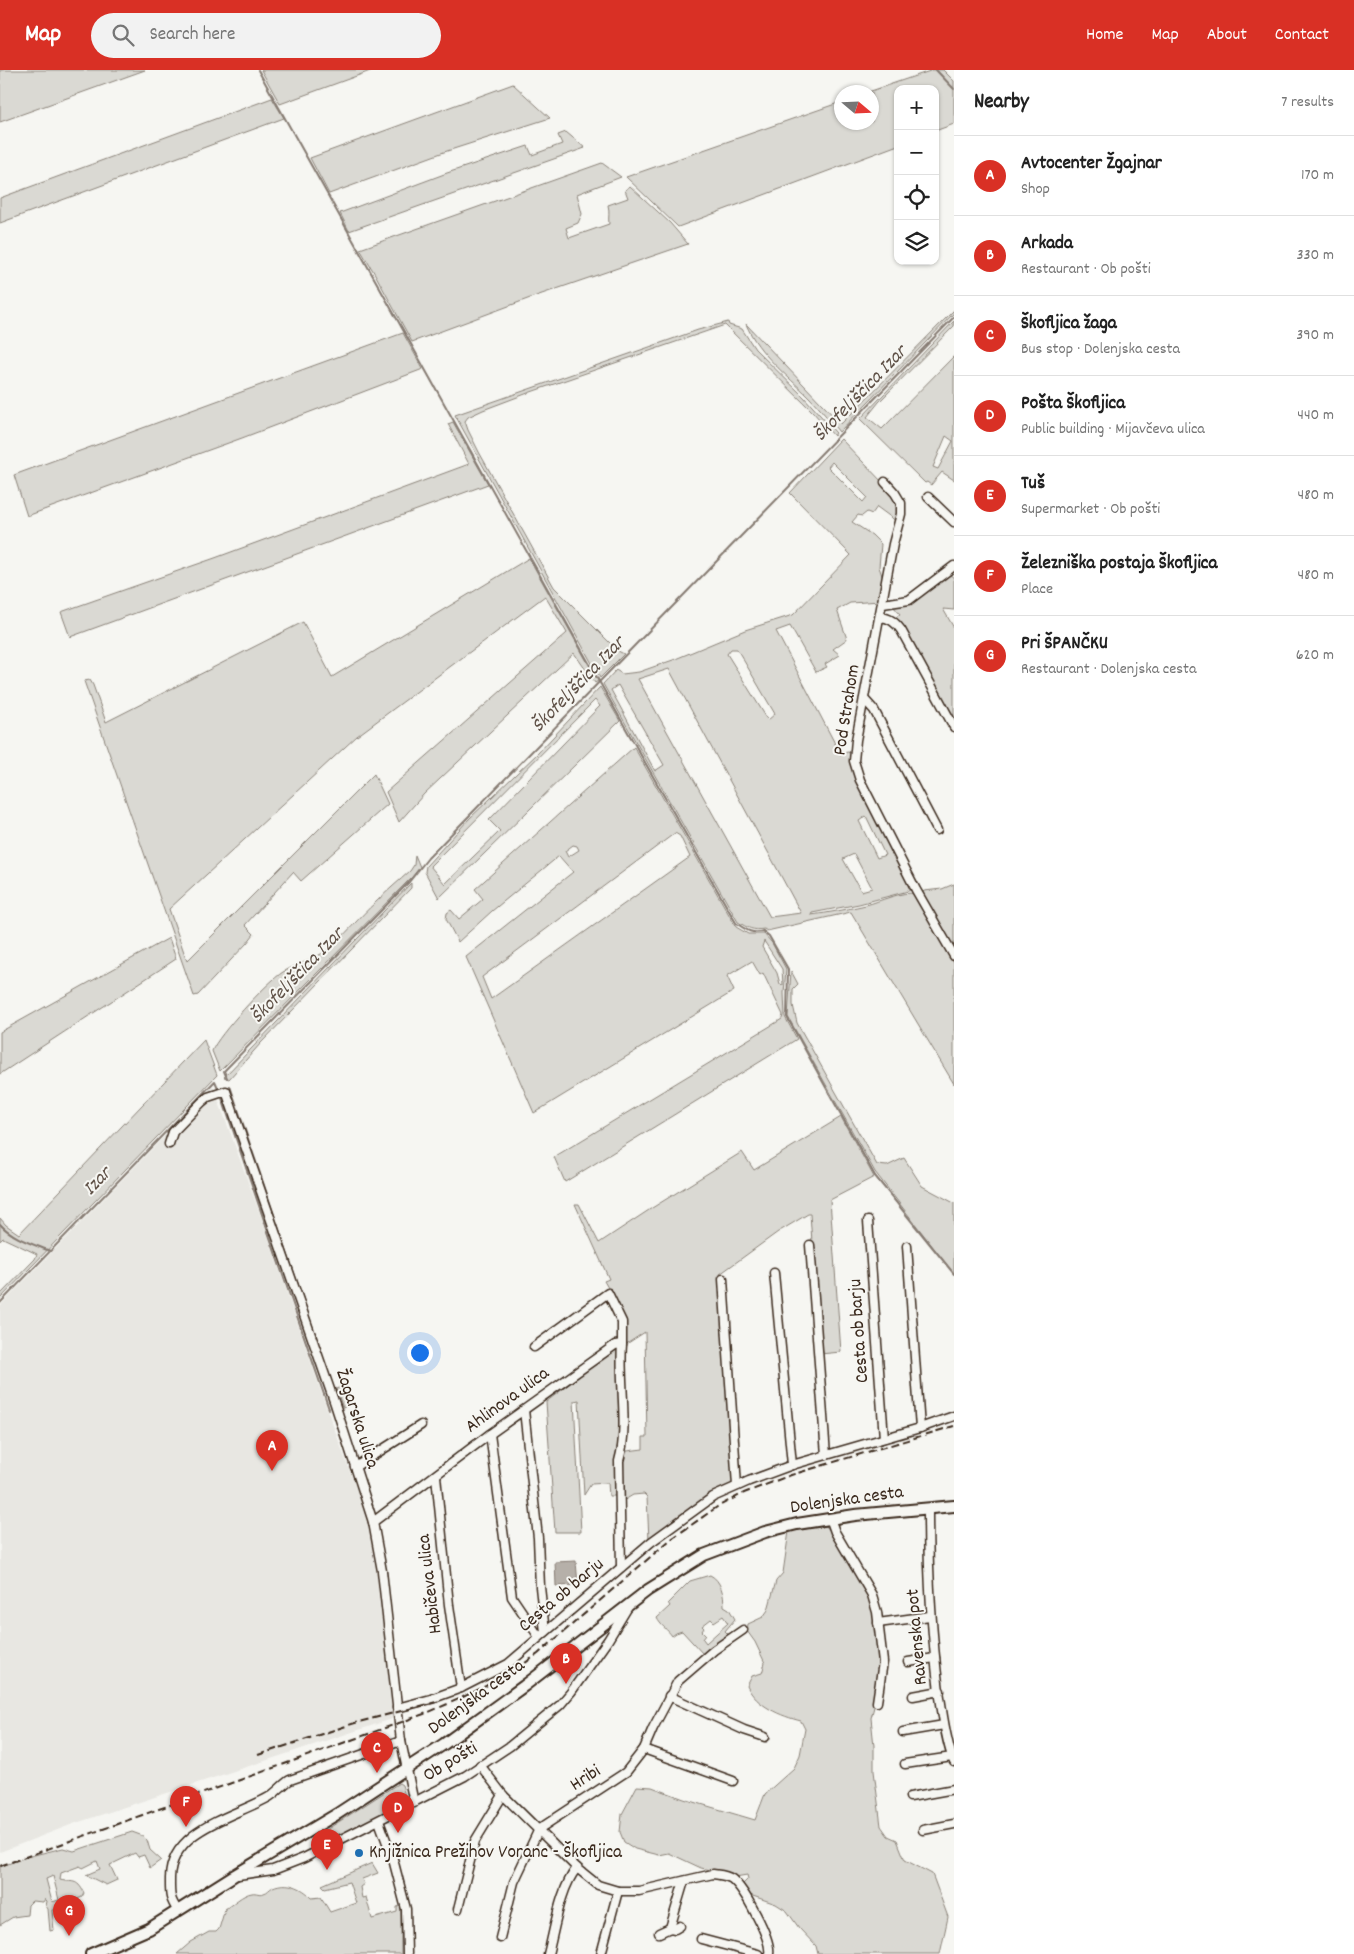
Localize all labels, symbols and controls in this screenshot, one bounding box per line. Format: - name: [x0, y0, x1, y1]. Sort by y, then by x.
- search box: [91, 13, 441, 58]
- text: Map: [25, 18, 61, 52]
- icon: search: [109, 21, 137, 49]
- text: Search here: [149, 22, 235, 49]
- text: Home: [1086, 23, 1123, 48]
- text: Map: [1151, 23, 1179, 48]
- text: About: [1207, 23, 1247, 48]
- text: Contact: [1275, 23, 1329, 48]
- north arrow: [834, 85, 879, 130]
- map controls: [894, 85, 939, 265]
- button: +: [894, 85, 939, 130]
- text: Nearby: [974, 88, 1029, 118]
- text: 7 results: [1281, 91, 1334, 114]
- button: −: [894, 130, 939, 175]
- text: Avtocenter Žgajnar: [1021, 151, 1162, 178]
- text: A: [986, 164, 994, 187]
- text: 170 m: [1301, 164, 1334, 187]
- button: locate: [894, 175, 939, 220]
- text: Shop: [1021, 178, 1050, 201]
- button: layers: [894, 220, 939, 265]
- text: Arkada: [1021, 231, 1073, 258]
- text: B: [986, 244, 994, 267]
- text: 330 m: [1296, 244, 1334, 267]
- text: Restaurant · Ob pošti: [1021, 258, 1151, 281]
- text: Škofljica žaga: [1021, 311, 1117, 338]
- text: C: [986, 324, 994, 347]
- text: 390 m: [1296, 324, 1334, 347]
- water label: Škofeljščica Izar: [808, 338, 916, 448]
- text: Bus stop · Dolenjska cesta: [1021, 338, 1180, 361]
- text: Pošta Škofljica: [1021, 391, 1125, 418]
- text: D: [986, 404, 994, 427]
- text: 440 m: [1297, 404, 1334, 427]
- text: Public building · Mijavčeva ulica: [1021, 418, 1205, 441]
- text: Tuš: [1021, 471, 1045, 498]
- text: E: [986, 484, 994, 507]
- text: 480 m: [1298, 484, 1334, 507]
- text: Supermarket · Ob pošti: [1021, 498, 1160, 521]
- text: Železniška postaja Škofljica: [1021, 551, 1217, 578]
- text: F: [986, 564, 994, 587]
- text: 480 m: [1298, 564, 1334, 587]
- text: Place: [1021, 578, 1053, 601]
- water label: Škofeljščica Izar: [526, 629, 634, 739]
- text: Pri ŠPANČKU: [1021, 631, 1108, 658]
- text: G: [986, 644, 994, 667]
- text: 620 m: [1296, 644, 1334, 667]
- text: Restaurant · Dolenjska cesta: [1021, 658, 1197, 681]
- street label: Pod Strahom: [827, 663, 869, 757]
- water label: Škofeljščica Izar: [245, 920, 353, 1030]
- water label: Izar: [77, 1159, 120, 1203]
- street label: Cesta ob barju: [843, 1278, 877, 1384]
- your location: [407, 1340, 433, 1366]
- street label: Ahlinova ulica: [460, 1361, 557, 1441]
- street label: Žagarska ulica: [327, 1366, 385, 1473]
- pin: A: [256, 1430, 288, 1471]
- street label: Dolenjska cesta: [789, 1480, 906, 1522]
- street label: Habičeva ulica: [411, 1532, 451, 1635]
- street label: Cesta ob barju: [513, 1552, 611, 1640]
- street label: Ravenska pot: [900, 1588, 936, 1686]
- pin: B: [550, 1643, 582, 1684]
- street label: Dolenjska cesta: [423, 1653, 532, 1742]
- pin: C: [361, 1732, 393, 1773]
- street label: Ob pošti: [419, 1736, 484, 1790]
- street label: Hribi: [565, 1759, 607, 1799]
- pin: F: [170, 1786, 202, 1827]
- pin: D: [382, 1792, 414, 1833]
- pin: E: [311, 1829, 343, 1870]
- place label: Knjižnica Prežihov Voranc - Škofljica: [369, 1840, 623, 1867]
- marker: Knjižnica Prežihov Voranc - Škofljica: [353, 1847, 365, 1859]
- pin: G: [53, 1895, 85, 1936]

